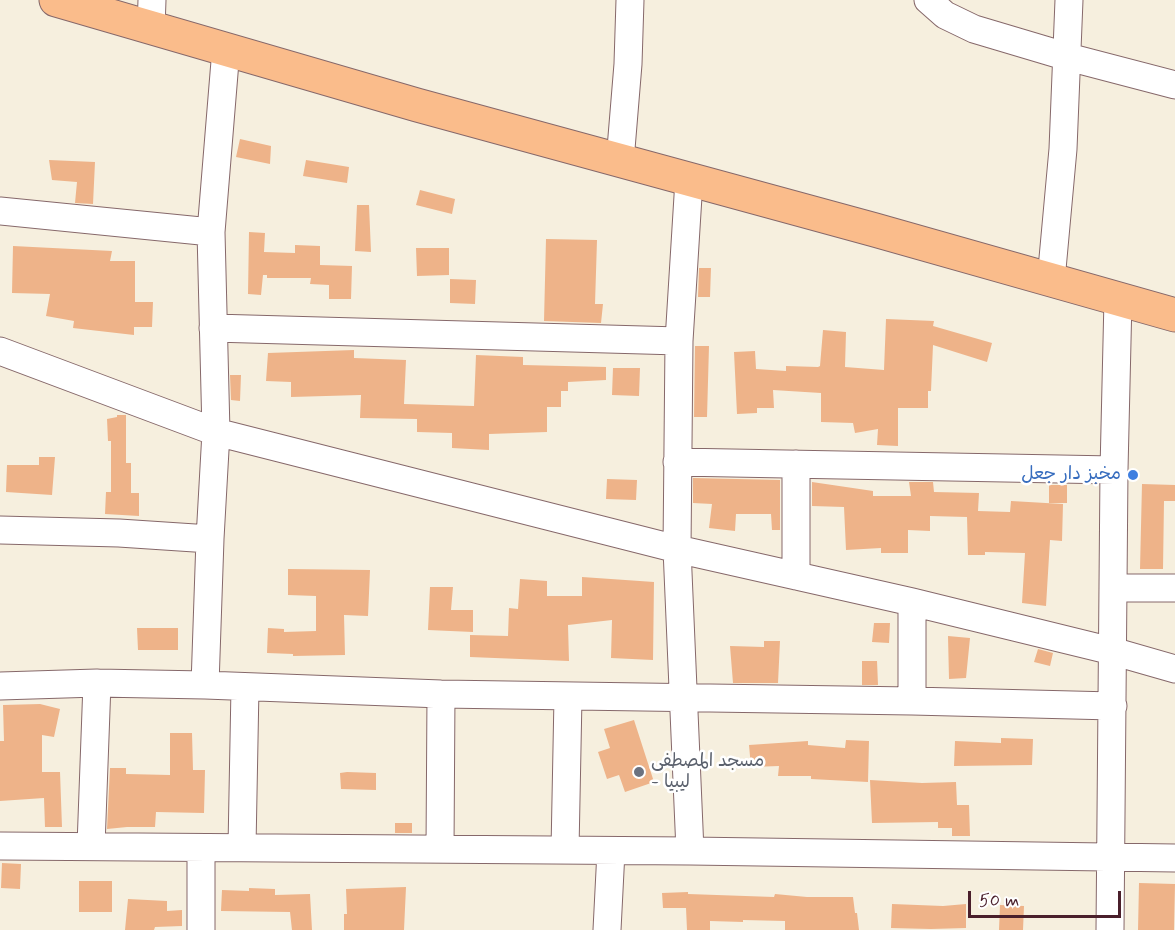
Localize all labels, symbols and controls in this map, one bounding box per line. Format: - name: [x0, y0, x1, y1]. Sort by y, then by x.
- place label: مخبز دار جعل: [1021, 464, 1121, 486]
- marker: مخبز دار جعل: [1126, 468, 1140, 482]
- place label: مسجد المصطفى - ليبيا: [651, 751, 764, 794]
- marker: مسجد المصطفى - ليبيا: [632, 765, 646, 779]
- scale bar: [971, 879, 1124, 917]
- text: 50 m: [979, 889, 1019, 913]

